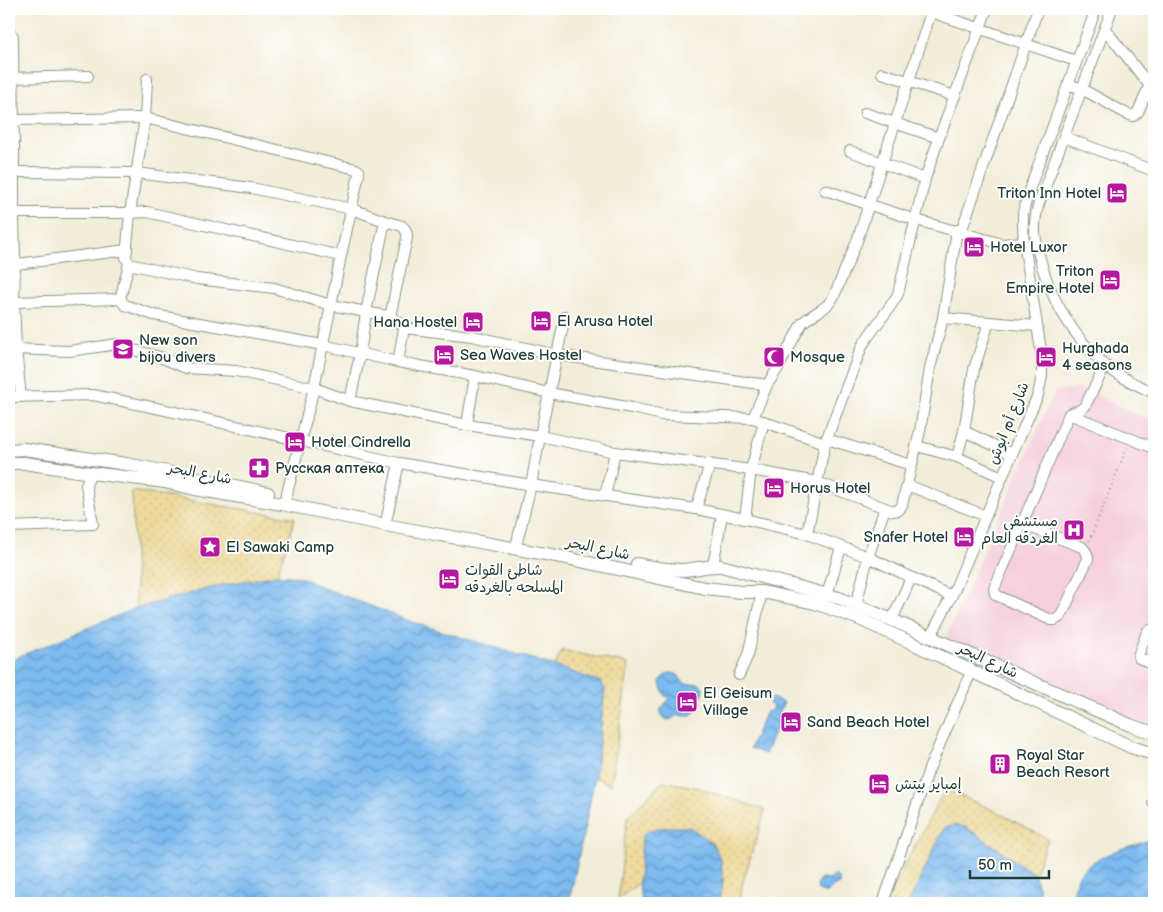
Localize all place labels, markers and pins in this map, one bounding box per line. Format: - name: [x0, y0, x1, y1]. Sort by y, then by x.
- hotel icon: Triton Inn Hotel: [1105, 181, 1129, 205]
- place label: Triton Inn Hotel: [997, 184, 1101, 203]
- hotel icon: Hotel Luxor: [962, 235, 986, 259]
- place label: Hotel Luxor: [990, 238, 1068, 257]
- place label: Triton Empire Hotel: [1006, 262, 1094, 298]
- hotel icon: Triton Empire Hotel: [1098, 268, 1122, 292]
- hotel icon: El Arusa Hotel: [529, 309, 553, 333]
- hotel icon: Hana Hostel: [461, 310, 485, 334]
- place label: El Arusa Hotel: [557, 312, 653, 331]
- place label: Hana Hostel: [373, 313, 457, 332]
- place label: New son bijou divers: [139, 331, 216, 367]
- school or university icon: New son bijou divers: [111, 337, 135, 361]
- place label: Hurghada 4 seasons: [1062, 339, 1132, 375]
- hotel icon: Sea Waves Hostel: [432, 343, 456, 367]
- mosque icon: Mosque: [762, 345, 786, 369]
- hotel icon: Hurghada 4 seasons: [1034, 345, 1058, 369]
- place label: Sea Waves Hostel: [460, 346, 582, 365]
- place label: Mosque: [790, 348, 845, 367]
- hotel icon: Hotel Cindrella: [283, 430, 307, 454]
- place label: Hotel Cindrella: [311, 433, 411, 452]
- pharmacy icon: Русская аптека: [247, 456, 271, 480]
- place label: Русская аптека: [275, 459, 385, 478]
- hotel icon: Horus Hotel: [762, 476, 786, 500]
- place label: Horus Hotel: [790, 479, 870, 498]
- place label: مستشفي الغردقه العام: [981, 512, 1058, 550]
- hospital icon: مستشفي الغردقه العام: [1062, 518, 1086, 542]
- hotel icon: Snafer Hotel: [952, 525, 976, 549]
- place label: Snafer Hotel: [864, 528, 948, 547]
- place icon: El Sawaki Camp: [198, 535, 222, 559]
- place label: El Sawaki Camp: [226, 538, 334, 557]
- place label: شاطئ القوات المسلحه بالغردقه: [465, 561, 563, 597]
- hotel icon: شاطئ القوات المسلحه بالغردقه: [437, 567, 461, 591]
- place label: El Geisum Village: [703, 684, 772, 720]
- hotel icon: El Geisum Village: [675, 690, 699, 714]
- hotel icon: Sand Beach Hotel: [779, 710, 803, 734]
- place label: Sand Beach Hotel: [807, 713, 929, 732]
- place label: Royal Star Beach Resort: [1016, 746, 1110, 782]
- building icon: Royal Star Beach Resort: [988, 752, 1012, 776]
- hotel icon: إمباير بيتش: [867, 772, 891, 796]
- place label: إمباير بيتش: [895, 775, 962, 794]

